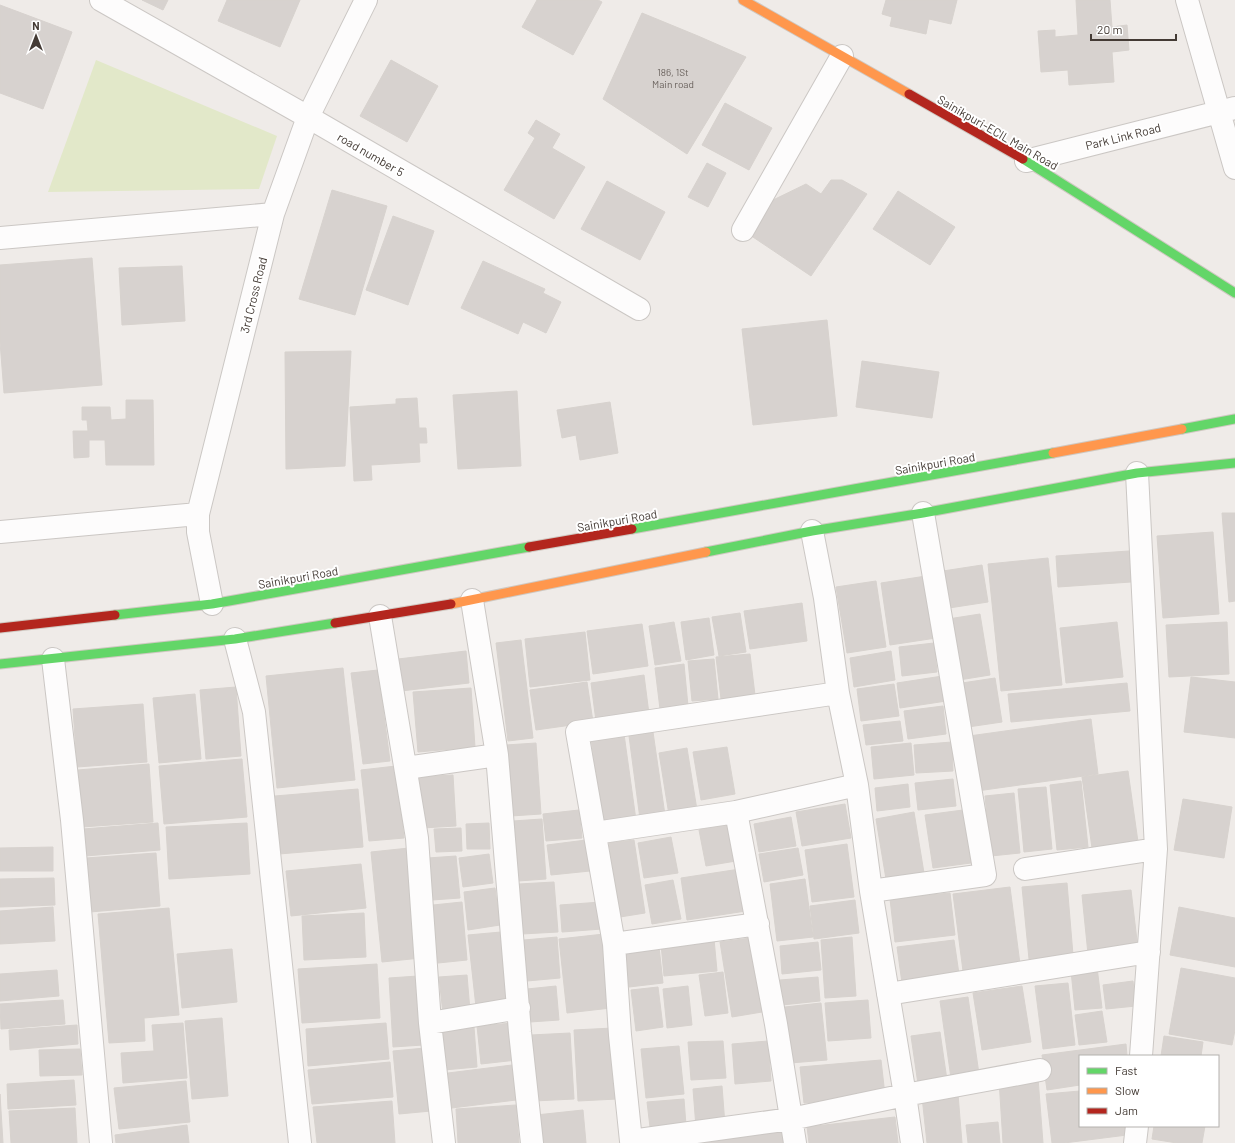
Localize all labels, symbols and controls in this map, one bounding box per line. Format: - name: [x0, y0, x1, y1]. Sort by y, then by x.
- north arrow: [16, 16, 56, 56]
- scale bar: [1091, 16, 1176, 42]
- text: N: [32, 19, 40, 32]
- text: 20 m: [1097, 22, 1123, 36]
- house number: 186, 1St Main road: [652, 66, 694, 90]
- street label: Sainikpuri-ECIL Main Road: [935, 92, 1061, 172]
- street label: Park Link Road: [1084, 120, 1162, 152]
- street label: road number 5: [335, 129, 407, 179]
- street label: 3rd Cross Road: [237, 256, 269, 334]
- street label: Sainikpuri Road: [894, 449, 976, 477]
- street label: Sainikpuri Road: [576, 506, 658, 534]
- street label: Sainikpuri Road: [257, 563, 339, 591]
- legend: [1079, 1055, 1219, 1127]
- text: Fast: [1115, 1063, 1138, 1077]
- text: Slow: [1115, 1083, 1140, 1097]
- text: Jam: [1115, 1103, 1138, 1117]

